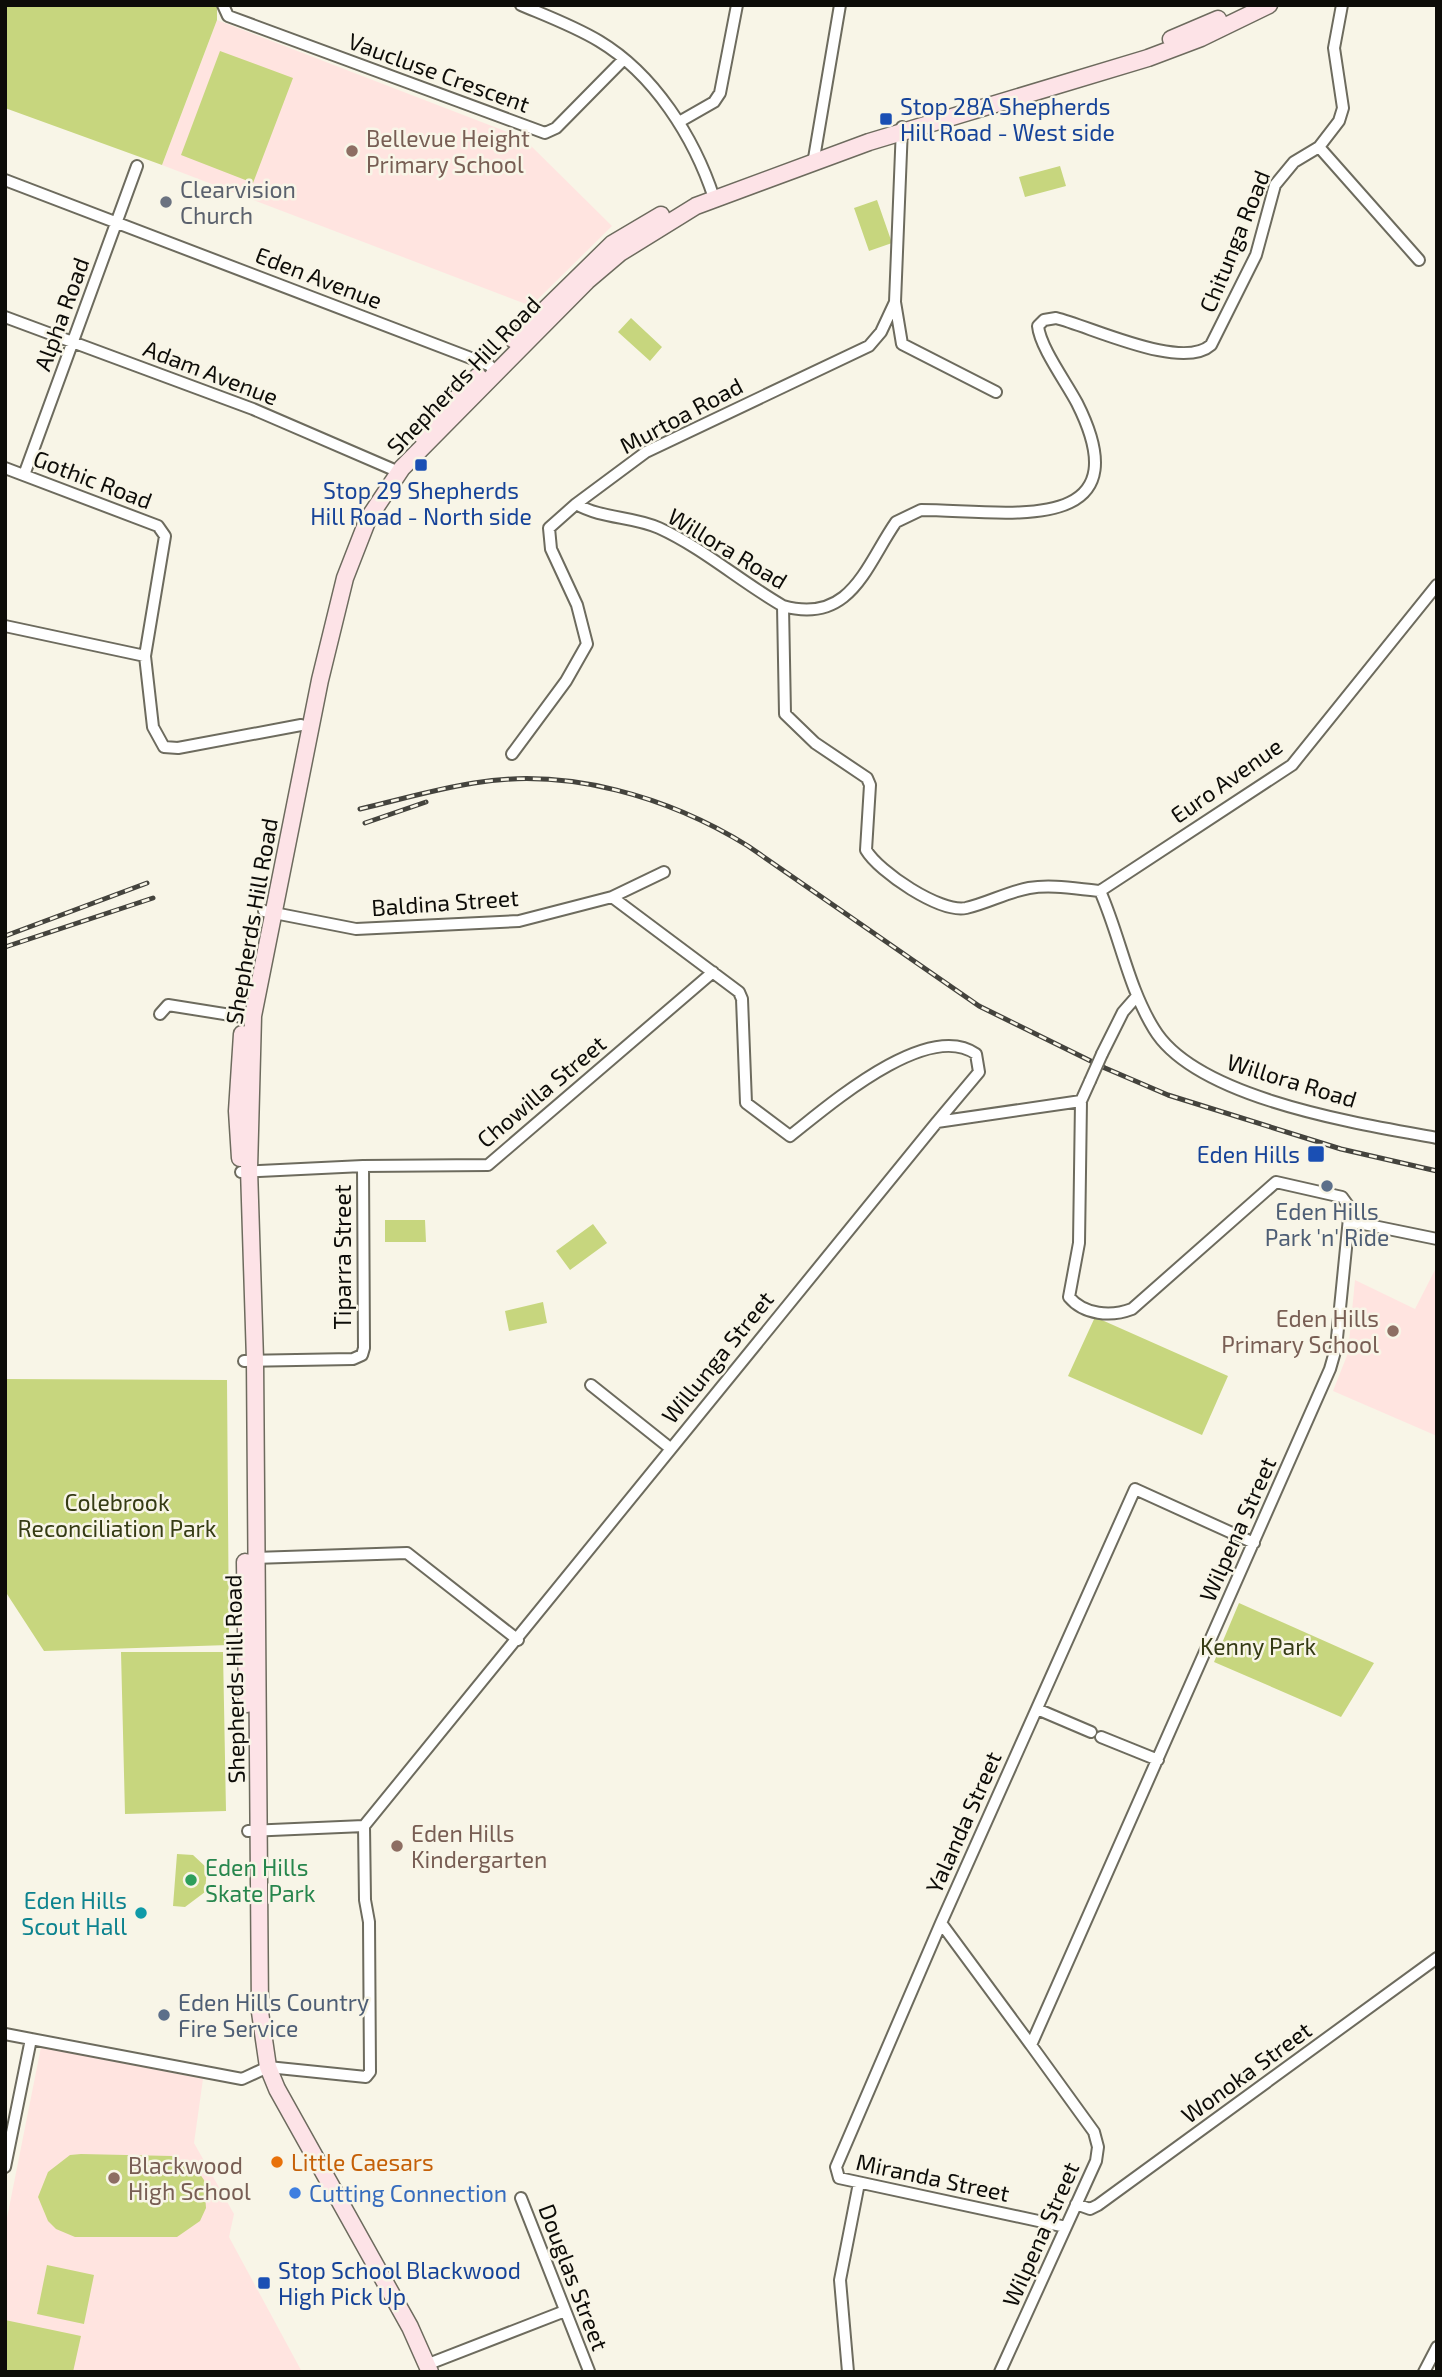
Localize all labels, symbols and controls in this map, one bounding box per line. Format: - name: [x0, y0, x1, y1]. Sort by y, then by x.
- street label: Vaucluse Crescent: [344, 26, 534, 118]
- place label: Stop 28A Shepherds Hill Road - West side: [900, 92, 1115, 146]
- marker: Stop 28A Shepherds Hill Road - West side: [878, 111, 894, 127]
- place label: Bellevue Height Primary School: [366, 124, 530, 178]
- marker: Bellevue Height Primary School: [344, 143, 360, 159]
- street label: Chitunga Road: [1193, 166, 1275, 316]
- place label: Clearvision Church: [180, 175, 296, 229]
- marker: Clearvision Church: [158, 194, 174, 210]
- street label: Eden Avenue: [252, 240, 386, 314]
- street label: Alpha Road: [28, 253, 94, 375]
- street label: Shepherds Hill Road: [380, 290, 546, 460]
- street label: Adam Avenue: [140, 333, 282, 411]
- street label: Murtoa Road: [615, 371, 747, 459]
- street label: Gothic Road: [30, 444, 156, 514]
- marker: Stop 29 Shepherds Hill Road - North side: [413, 457, 429, 473]
- place label: Stop 29 Shepherds Hill Road - North side: [310, 476, 532, 530]
- street label: Willora Road: [663, 501, 793, 595]
- street label: Euro Avenue: [1165, 731, 1287, 829]
- street label: Shepherds Hill Road: [219, 816, 283, 1026]
- street label: Baldina Street: [370, 883, 520, 921]
- street label: Chowilla Street: [471, 1029, 611, 1153]
- street label: Willora Road: [1224, 1047, 1360, 1113]
- place label: Eden Hills: [1197, 1140, 1300, 1168]
- marker: Eden Hills: [1306, 1144, 1326, 1164]
- marker: Eden Hills Park 'n' Ride: [1319, 1178, 1335, 1194]
- street label: Tiparra Street: [328, 1184, 356, 1330]
- place label: Eden Hills Park 'n' Ride: [1265, 1197, 1389, 1251]
- street label: Willunga Street: [655, 1285, 779, 1429]
- place label: Eden Hills Primary School: [1221, 1304, 1379, 1358]
- marker: Eden Hills Primary School: [1385, 1323, 1401, 1339]
- street label: Wilpena Street: [1193, 1452, 1281, 1606]
- park label: Colebrook Reconciliation Park: [17, 1488, 217, 1542]
- street label: Shepherds Hill Road: [218, 1574, 250, 1784]
- park label: Kenny Park: [1200, 1632, 1316, 1660]
- street label: Yalanda Street: [919, 1747, 1007, 1897]
- place label: Eden Hills Kindergarten: [411, 1819, 547, 1873]
- marker: Eden Hills Kindergarten: [389, 1838, 405, 1854]
- place label: Eden Hills Skate Park: [205, 1853, 316, 1907]
- marker: Eden Hills Skate Park: [183, 1872, 199, 1888]
- place label: Eden Hills Scout Hall: [21, 1886, 127, 1940]
- marker: Eden Hills Scout Hall: [133, 1905, 149, 1921]
- place label: Eden Hills Country Fire Service: [178, 1988, 369, 2042]
- marker: Eden Hills Country Fire Service: [156, 2007, 172, 2023]
- street label: Wonoka Street: [1175, 2015, 1317, 2129]
- street label: Miranda Street: [854, 2147, 1012, 2207]
- place label: Little Caesars: [291, 2148, 434, 2176]
- place label: Blackwood High School: [128, 2151, 251, 2205]
- marker: Little Caesars: [269, 2154, 285, 2170]
- street label: Wilpena Street: [996, 2157, 1084, 2311]
- marker: Blackwood High School: [106, 2170, 122, 2186]
- place label: Cutting Connection: [309, 2179, 507, 2207]
- marker: Cutting Connection: [287, 2185, 303, 2201]
- street label: Douglas Street: [533, 2200, 615, 2354]
- place label: Stop School Blackwood High Pick Up: [278, 2256, 521, 2310]
- marker: Stop School Blackwood High Pick Up: [256, 2275, 272, 2291]

